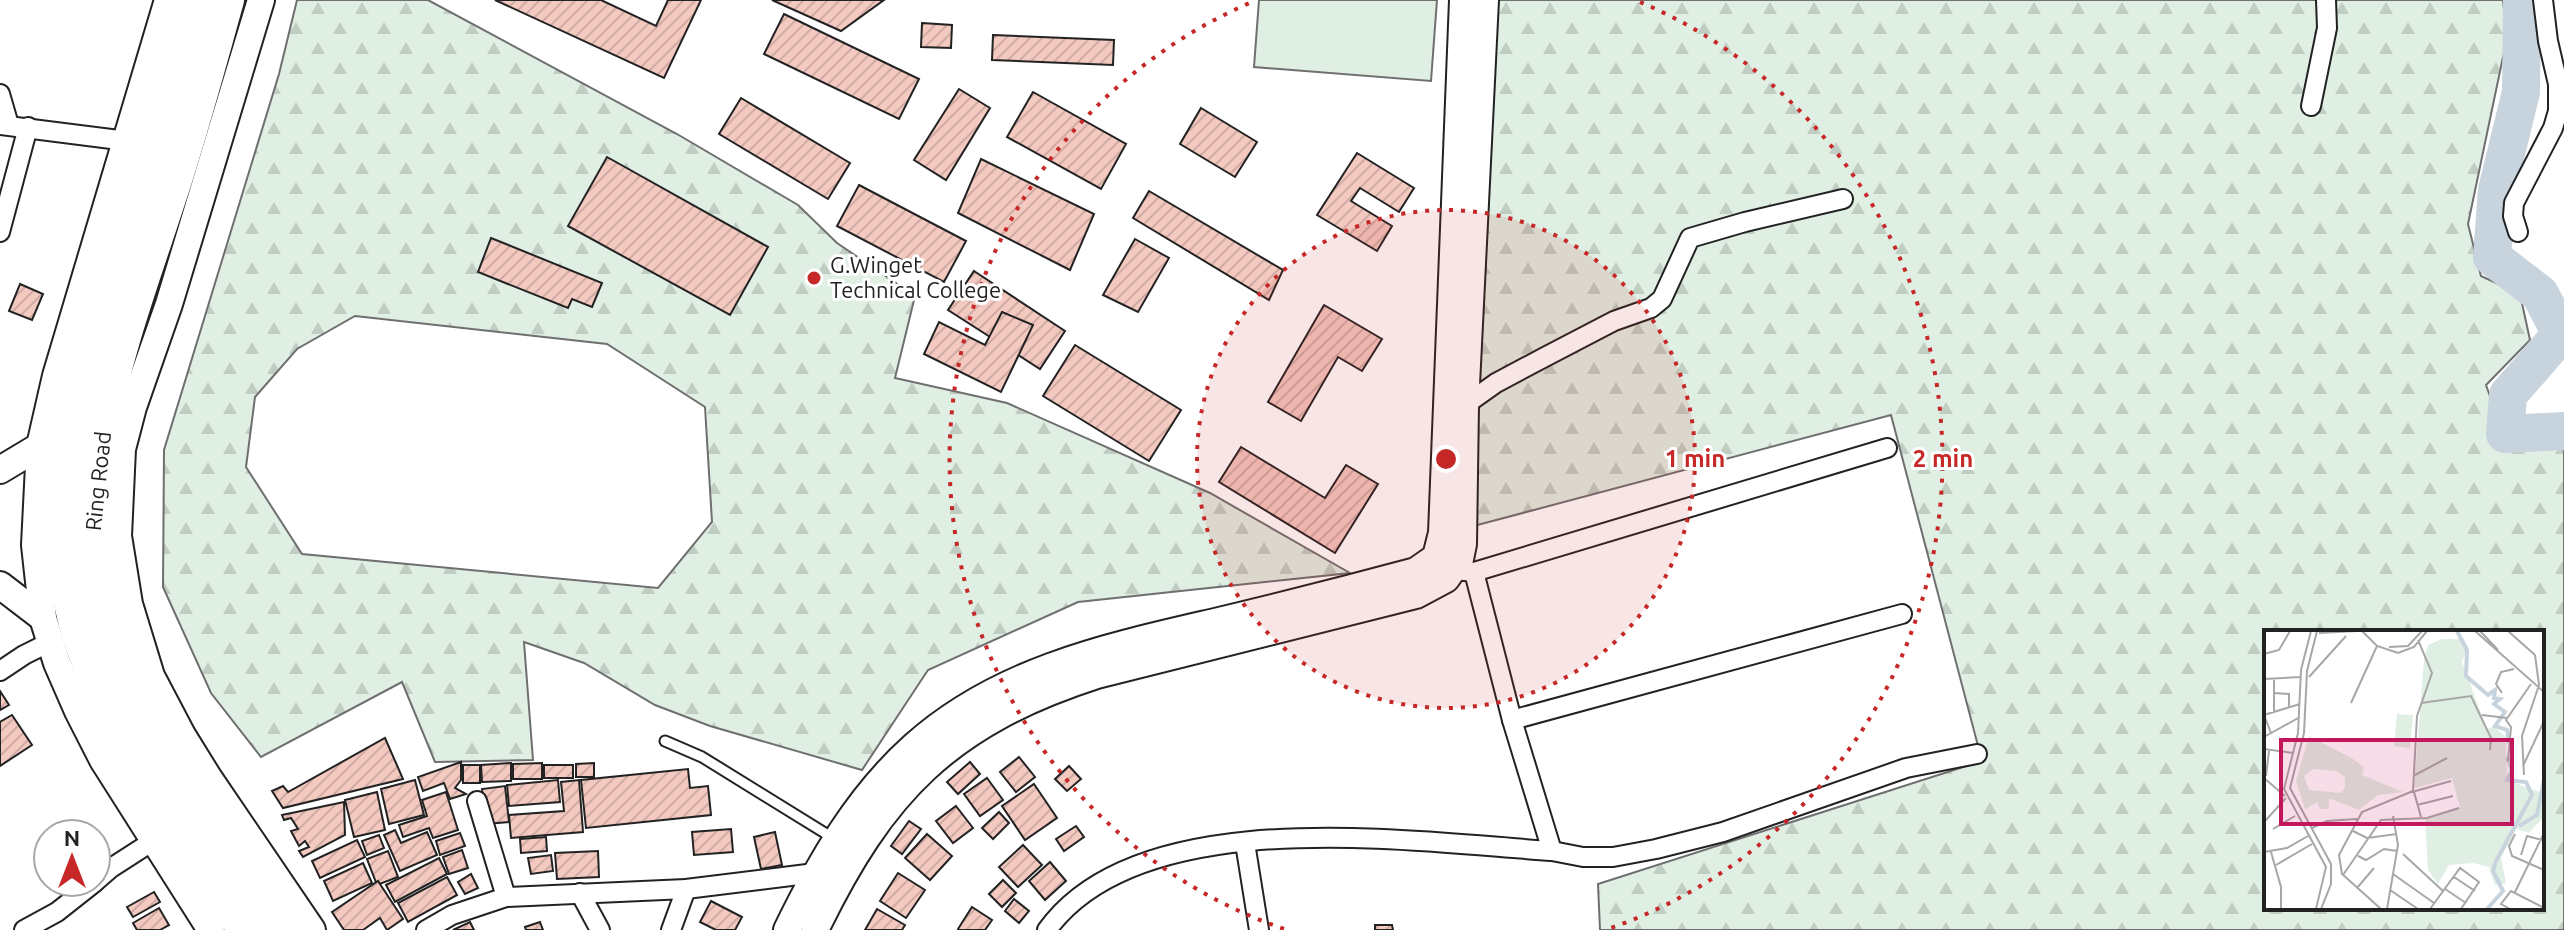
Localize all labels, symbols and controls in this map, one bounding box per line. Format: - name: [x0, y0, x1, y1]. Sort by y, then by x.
- place label: G.Winget Technical College: [830, 252, 1001, 302]
- marker: G.Winget Technical College: [805, 269, 823, 287]
- street label: Ring Road: [80, 430, 115, 532]
- centre of rings: [1432, 445, 1460, 473]
- text: 1 min: [1665, 445, 1725, 472]
- text: 2 min: [1913, 445, 1973, 472]
- inset map: [2264, 630, 2544, 910]
- north arrow: [32, 818, 112, 898]
- text: N: [64, 825, 80, 850]

